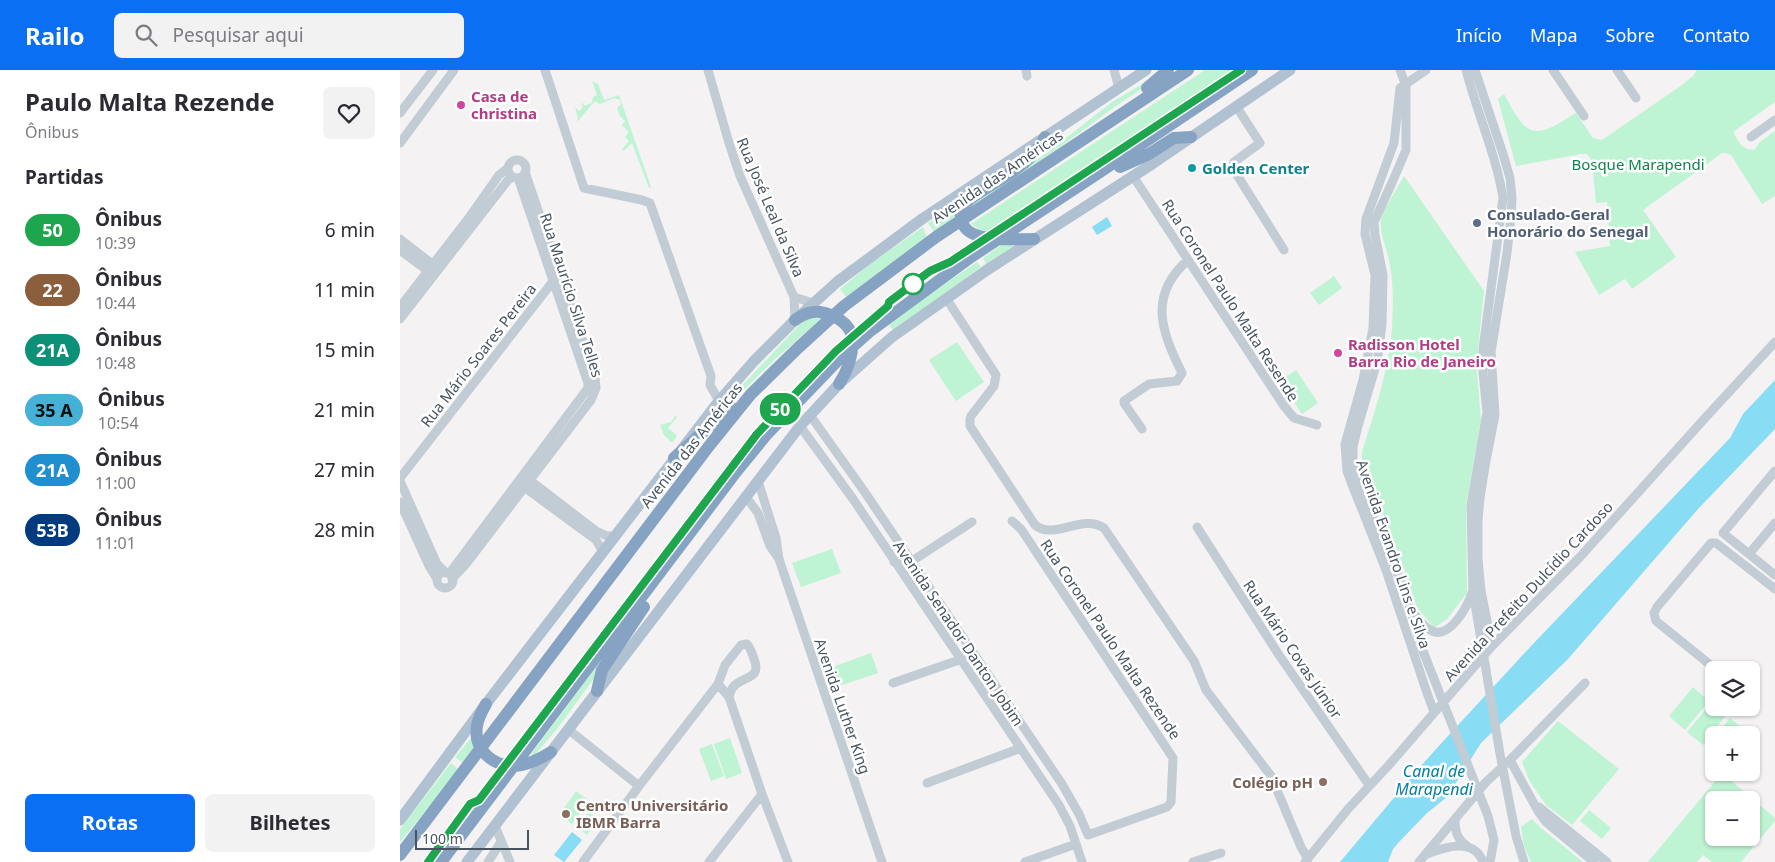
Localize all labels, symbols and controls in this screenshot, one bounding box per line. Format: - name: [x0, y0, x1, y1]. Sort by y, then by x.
- search box: [114, 13, 464, 58]
- text: Railo: [25, 19, 84, 52]
- icon: search: [132, 21, 160, 49]
- text: Pesquisar aqui: [172, 22, 304, 48]
- text: Início: [1456, 23, 1502, 47]
- text: Mapa: [1530, 23, 1578, 47]
- text: Sobre: [1606, 23, 1655, 47]
- text: Contato: [1683, 23, 1750, 47]
- text: Paulo Malta Rezende: [25, 85, 275, 118]
- place label: Casa de christina: [471, 86, 537, 123]
- button: heart: [323, 87, 375, 139]
- marker: Casa de christina: [455, 99, 467, 111]
- text: Ônibus: [25, 121, 79, 143]
- street label: Avenida das Américas: [928, 125, 1066, 227]
- street label: Rua José Leal da Silva: [733, 134, 809, 280]
- park label: Bosque Marapendi: [1571, 154, 1705, 174]
- place label: Golden Center: [1202, 158, 1310, 178]
- marker: Golden Center: [1186, 162, 1198, 174]
- text: Partidas: [25, 164, 104, 190]
- street label: Rua Coronel Paulo Malta Resende: [1158, 195, 1304, 405]
- place label: Consulado-Geral Honorário do Senegal: [1487, 204, 1648, 241]
- text: Ônibus: [95, 206, 162, 232]
- street label: Rua Maurício Silva Telles: [536, 210, 608, 380]
- text: 6 min: [325, 217, 375, 243]
- marker: Consulado-Geral Honorário do Senegal: [1471, 217, 1483, 229]
- text: 50: [42, 218, 63, 242]
- text: 10:39: [95, 232, 136, 254]
- text: Ônibus: [95, 266, 162, 292]
- unlabelled marker: [902, 273, 924, 295]
- text: 11 min: [314, 277, 375, 303]
- text: 22: [42, 278, 63, 302]
- street label: Rua Mário Soares Pereira: [416, 279, 540, 431]
- text: 10:44: [95, 292, 136, 314]
- text: Ônibus: [95, 326, 162, 352]
- place label: Radisson Hotel Barra Rio de Janeiro: [1348, 334, 1496, 371]
- text: 15 min: [314, 337, 375, 363]
- text: 21A: [36, 338, 69, 362]
- marker: Radisson Hotel Barra Rio de Janeiro: [1332, 347, 1344, 359]
- text: 10:48: [95, 352, 136, 374]
- street label: Avenida das Américas: [636, 378, 746, 512]
- text: Ônibus: [98, 386, 165, 412]
- line badge: 50: [758, 393, 802, 425]
- text: 21 min: [314, 397, 375, 423]
- text: 50: [770, 397, 790, 421]
- text: 35 A: [35, 398, 73, 422]
- text: 10:54: [98, 412, 139, 434]
- text: Ônibus: [95, 446, 162, 472]
- text: 27 min: [314, 457, 375, 483]
- street label: Avenida Evandro Lins e Silva: [1352, 457, 1436, 651]
- text: 21A: [36, 458, 69, 482]
- text: 11:00: [95, 472, 136, 494]
- street label: Avenida Prefeito Dulcídio Cardoso: [1439, 497, 1617, 685]
- text: Ônibus: [95, 506, 162, 532]
- text: 28 min: [314, 517, 375, 543]
- text: 53B: [36, 518, 69, 542]
- text: 11:01: [95, 532, 136, 554]
- street label: Rua Coronel Paulo Malta Rezende: [1036, 535, 1186, 743]
- street label: Avenida Senador Danton Jobim: [889, 536, 1029, 730]
- street label: Rua Mário Covas Júnior: [1239, 576, 1347, 722]
- street label: Avenida Luther King: [810, 635, 876, 777]
- map controls: [1705, 661, 1760, 846]
- button: layers: [1705, 661, 1760, 716]
- button: +: [1705, 726, 1760, 781]
- water label: Canal de Marapendi: [1395, 760, 1474, 800]
- place label: Colégio pH: [1232, 772, 1313, 792]
- marker: Colégio pH: [1317, 776, 1329, 788]
- button: −: [1705, 791, 1760, 846]
- button: Rotas: [25, 794, 195, 852]
- button: Bilhetes: [205, 794, 375, 852]
- place label: Centro Universitário IBMR Barra: [576, 795, 728, 832]
- marker: Centro Universitário IBMR Barra: [560, 808, 572, 820]
- scale bar: [415, 827, 529, 850]
- text: 100 m: [422, 829, 463, 848]

